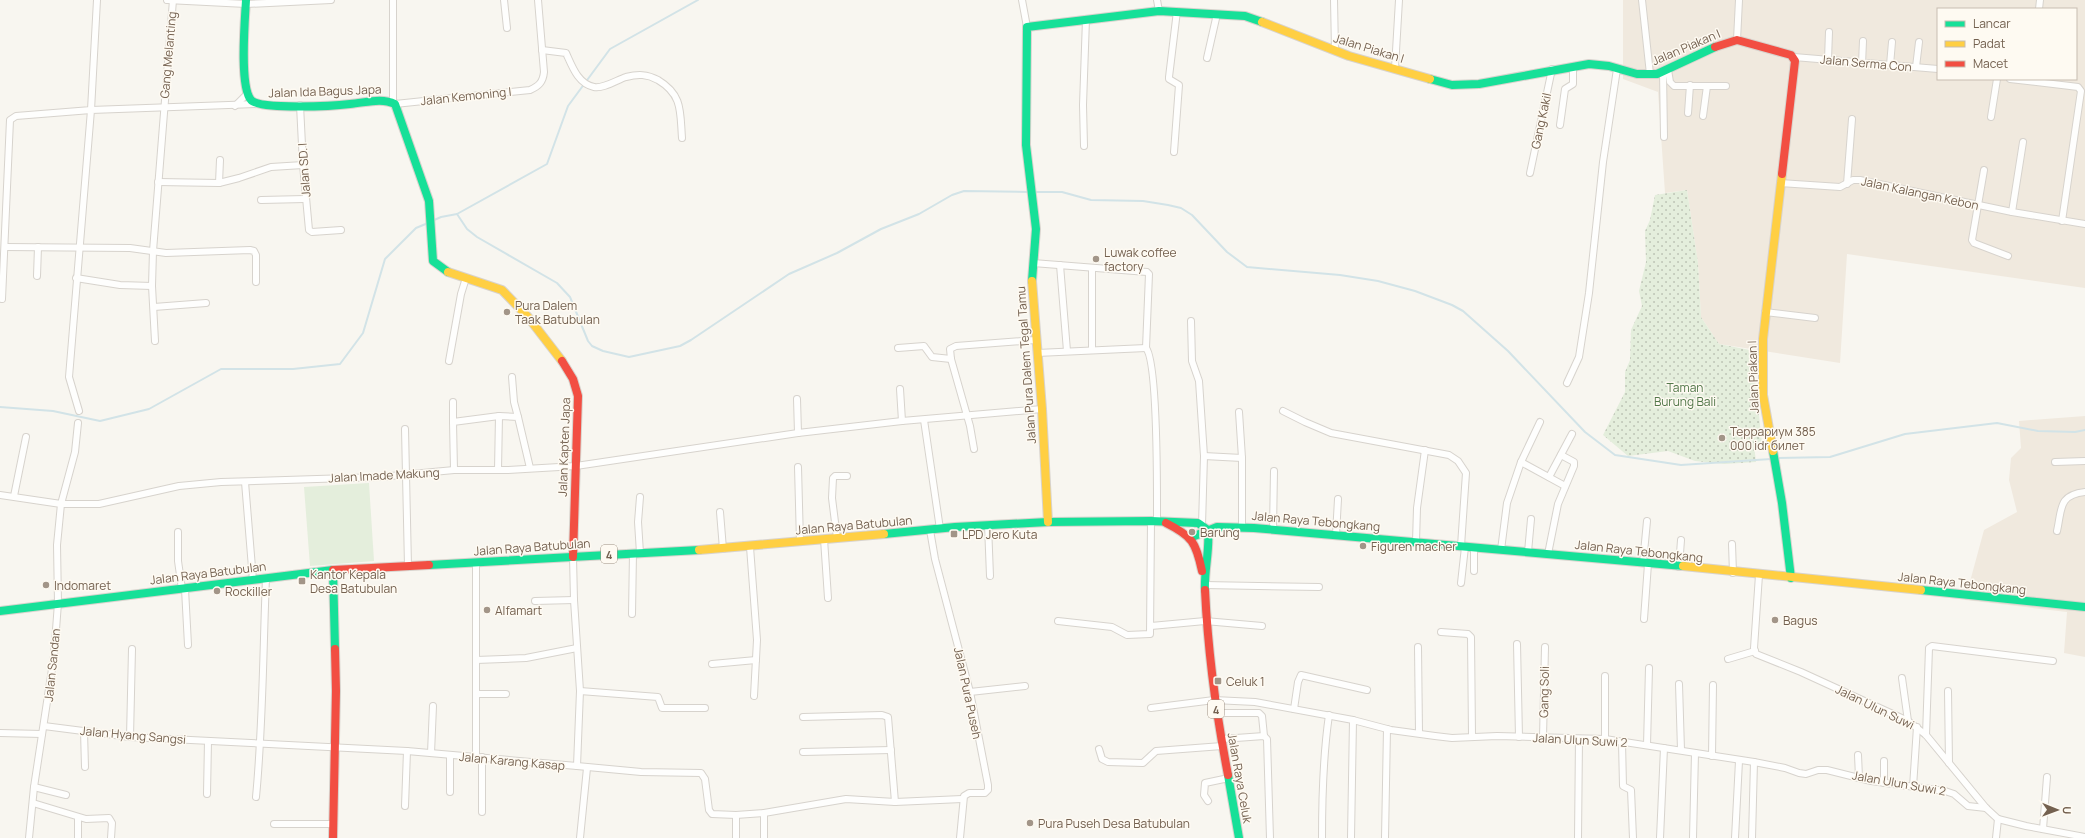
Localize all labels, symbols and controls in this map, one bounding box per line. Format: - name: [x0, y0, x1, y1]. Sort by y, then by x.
- legend: [1937, 8, 2077, 80]
- street label: Gang Melanting: [156, 11, 180, 99]
- text: Lancar: [1973, 15, 2011, 32]
- street label: Jalan Piakan I: [1649, 25, 1723, 69]
- street label: Jalan Piakan I: [1332, 29, 1406, 67]
- text: Padat: [1973, 35, 2005, 52]
- street label: Jalan Serma Con: [1819, 51, 1913, 75]
- text: Macet: [1973, 55, 2008, 72]
- street label: Jalan Ida Bagus Japa: [268, 81, 382, 101]
- street label: Jalan Kemoning I: [420, 83, 512, 109]
- street label: Gang Kakil: [1527, 91, 1555, 151]
- street label: Jalan SD. I: [294, 142, 314, 198]
- street label: Jalan Kalangan Kebon: [1860, 172, 1980, 214]
- place label: Luwak coffee factory: [1104, 244, 1176, 275]
- marker: Luwak coffee factory: [1091, 254, 1101, 264]
- street label: Jalan Pura Dalem Tegal Tamu: [1012, 286, 1040, 444]
- place label: Pura Dalem Taak Batubulan: [515, 297, 600, 328]
- marker: Pura Dalem Taak Batubulan: [502, 307, 512, 317]
- street label: Jalan Piakan I: [1743, 340, 1763, 414]
- park label: Taman Burung Bali: [1654, 379, 1716, 410]
- street label: Jalan Kapten Japa: [554, 397, 574, 497]
- place label: Террариум 385 000 idr билет: [1730, 423, 1816, 454]
- marker: Террариум 385 000 idr билет: [1717, 433, 1727, 443]
- street label: Jalan Imade Makung: [328, 464, 440, 486]
- street label: Jalan Raya Tebongkang: [1251, 507, 1381, 535]
- street label: Jalan Raya Batubulan: [795, 511, 913, 539]
- place label: Barung: [1200, 524, 1240, 541]
- place label: LPD Jero Kuta: [962, 526, 1037, 543]
- marker: Barung: [1187, 527, 1197, 537]
- marker: LPD Jero Kuta: [949, 529, 959, 539]
- street label: Jalan Raya Batubulan: [473, 534, 591, 560]
- street label: Jalan Raya Tebongkang: [1574, 536, 1704, 566]
- place label: Figuren macher: [1371, 538, 1457, 555]
- marker: Figuren macher: [1358, 541, 1368, 551]
- road number: 4: [601, 545, 617, 563]
- street label: Jalan Raya Batubulan: [149, 557, 267, 589]
- place label: Kantor Kepala Desa Batubulan: [310, 566, 397, 597]
- street label: Jalan Raya Tebongkang: [1897, 568, 2027, 598]
- marker: Kantor Kepala Desa Batubulan: [297, 576, 307, 586]
- place label: Indomaret: [54, 577, 111, 594]
- marker: Indomaret: [41, 580, 51, 590]
- place label: Rockiller: [225, 583, 273, 600]
- marker: Rockiller: [212, 586, 222, 596]
- place label: Alfamart: [495, 602, 542, 619]
- marker: Alfamart: [482, 605, 492, 615]
- place label: Bagus: [1783, 612, 1818, 629]
- marker: Bagus: [1770, 615, 1780, 625]
- street label: Jalan Sandan: [40, 628, 64, 702]
- street label: Jalan Pura Puseh: [950, 645, 986, 741]
- street label: Gang Soli: [1535, 666, 1553, 718]
- place label: Celuk 1: [1226, 673, 1265, 690]
- marker: Celuk 1: [1213, 676, 1223, 686]
- street label: Jalan Ulun Suwi: [1833, 681, 1917, 733]
- road number: 4: [1208, 700, 1224, 718]
- street label: Jalan Hyang Sangsi: [79, 722, 187, 748]
- street label: Jalan Ulun Suwi 2: [1532, 729, 1628, 751]
- street label: Jalan Raya Celuk: [1224, 731, 1257, 826]
- street label: Jalan Karang Kasap: [458, 748, 566, 774]
- street label: Jalan Ulun Suwi 2: [1851, 766, 1947, 800]
- north arrow: [2037, 790, 2077, 830]
- text: U: [2060, 806, 2075, 814]
- place label: Pura Puseh Desa Batubulan: [1038, 815, 1190, 832]
- marker: Pura Puseh Desa Batubulan: [1025, 818, 1035, 828]

